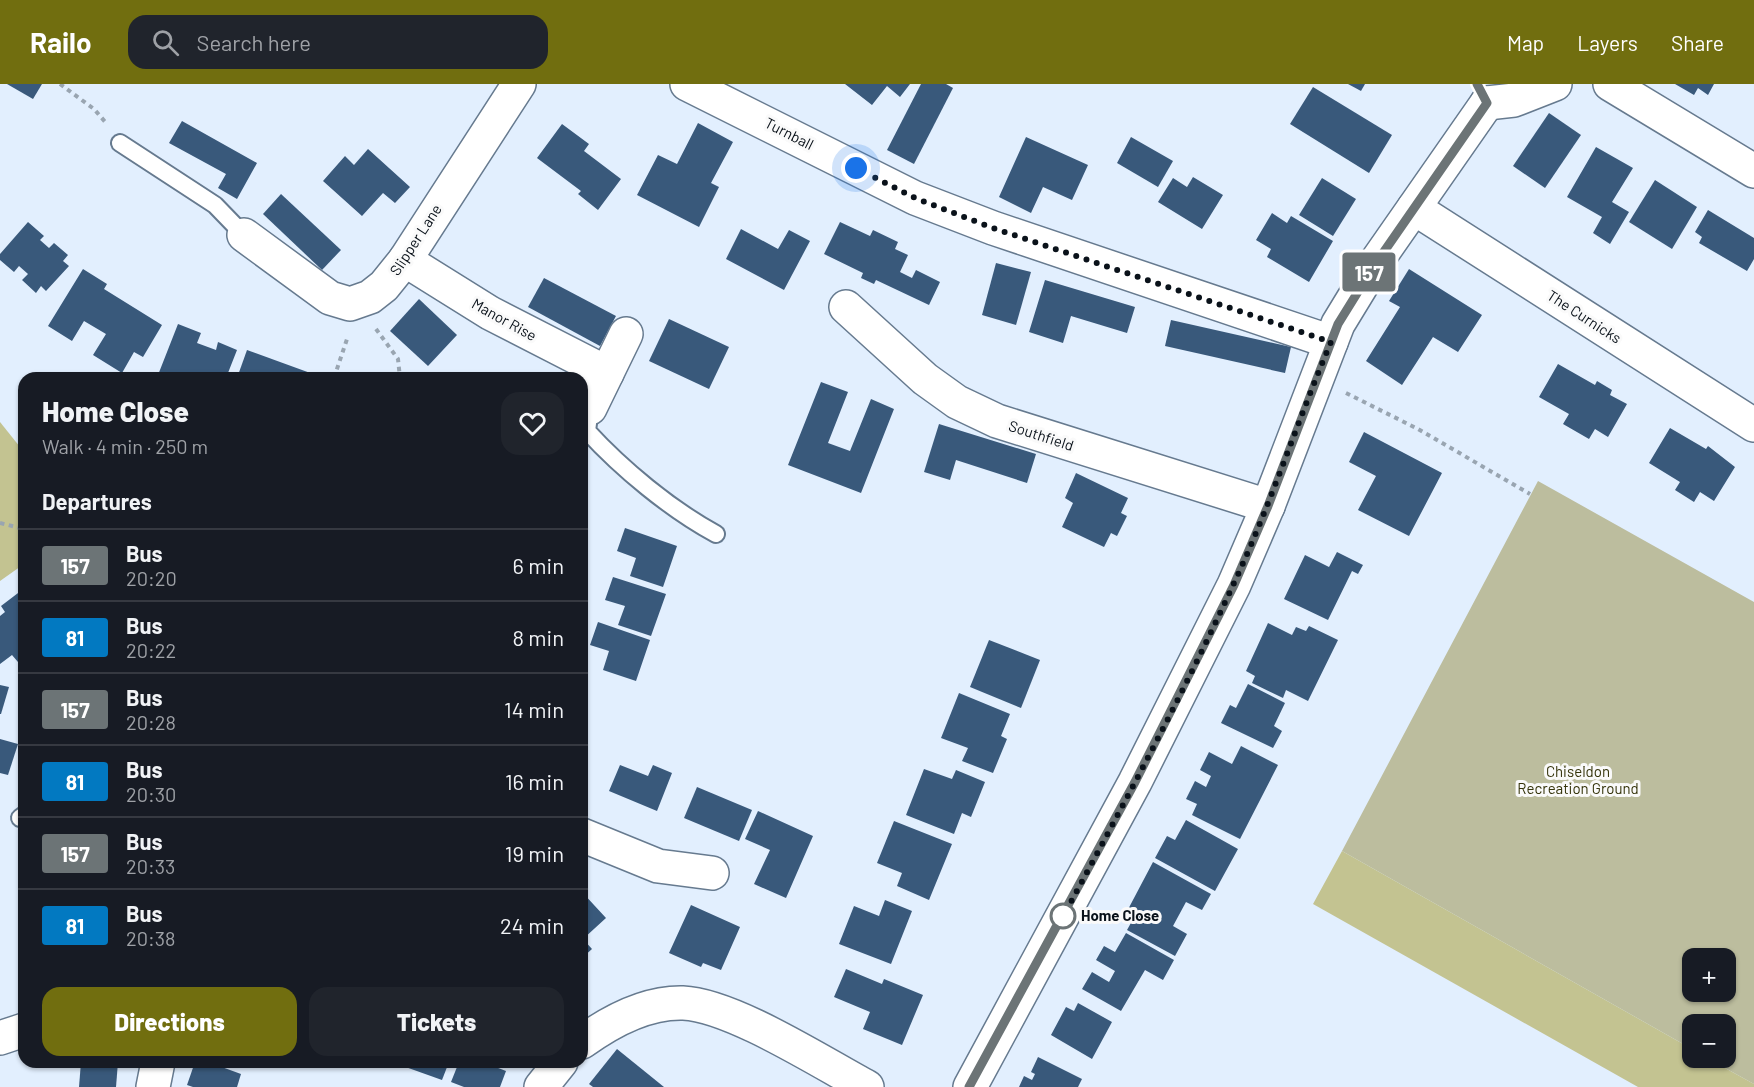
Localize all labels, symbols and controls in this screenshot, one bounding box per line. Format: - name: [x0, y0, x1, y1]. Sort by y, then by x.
- search box: [128, 15, 548, 69]
- text: Railo: [30, 25, 92, 59]
- icon: search: [149, 26, 182, 59]
- text: Search here: [197, 29, 311, 55]
- text: Map: [1507, 30, 1544, 55]
- text: Layers: [1577, 30, 1638, 55]
- text: Share: [1671, 30, 1724, 55]
- street label: Turnball: [762, 113, 817, 153]
- your location: [841, 153, 871, 183]
- street label: Slipper Lane: [386, 201, 445, 278]
- line badge: 157: [1334, 252, 1404, 291]
- text: 157: [1354, 260, 1384, 285]
- street label: The Curnicks: [1544, 286, 1625, 347]
- street label: Manor Rise: [469, 294, 540, 344]
- button: heart: [501, 392, 564, 455]
- text: Home Close: [42, 394, 189, 428]
- street label: Southfield: [1007, 416, 1076, 454]
- text: Walk · 4 min · 250 m: [42, 434, 208, 458]
- text: Departures: [42, 488, 152, 514]
- text: Bus: [126, 540, 163, 566]
- text: 6 min: [513, 552, 564, 578]
- text: 157: [60, 553, 90, 578]
- text: 20:20: [126, 566, 177, 590]
- text: Bus: [126, 612, 163, 638]
- text: 8 min: [512, 624, 564, 650]
- text: 81: [66, 625, 84, 650]
- text: 20:22: [126, 638, 176, 662]
- text: Bus: [126, 684, 163, 710]
- text: 14 min: [504, 696, 564, 722]
- text: 157: [60, 697, 90, 722]
- text: 20:28: [126, 710, 176, 734]
- text: Bus: [126, 756, 163, 782]
- park label: Chiseldon Recreation Ground: [1517, 762, 1639, 797]
- text: 16 min: [505, 768, 564, 794]
- text: 81: [66, 769, 84, 794]
- text: 20:30: [126, 782, 176, 806]
- text: Bus: [126, 828, 163, 854]
- text: 19 min: [505, 840, 564, 866]
- text: 157: [60, 841, 90, 866]
- text: 20:33: [126, 854, 175, 878]
- text: Bus: [126, 900, 163, 926]
- marker: Home Close: [1050, 903, 1076, 929]
- place label: Home Close: [1081, 906, 1159, 924]
- text: 24 min: [500, 912, 564, 938]
- text: 81: [66, 913, 84, 938]
- text: 20:38: [126, 926, 176, 950]
- map controls: [1682, 948, 1736, 1068]
- button: +: [1682, 948, 1736, 1002]
- button: Directions: [42, 987, 297, 1056]
- button: Tickets: [309, 987, 564, 1056]
- button: −: [1682, 1014, 1736, 1068]

